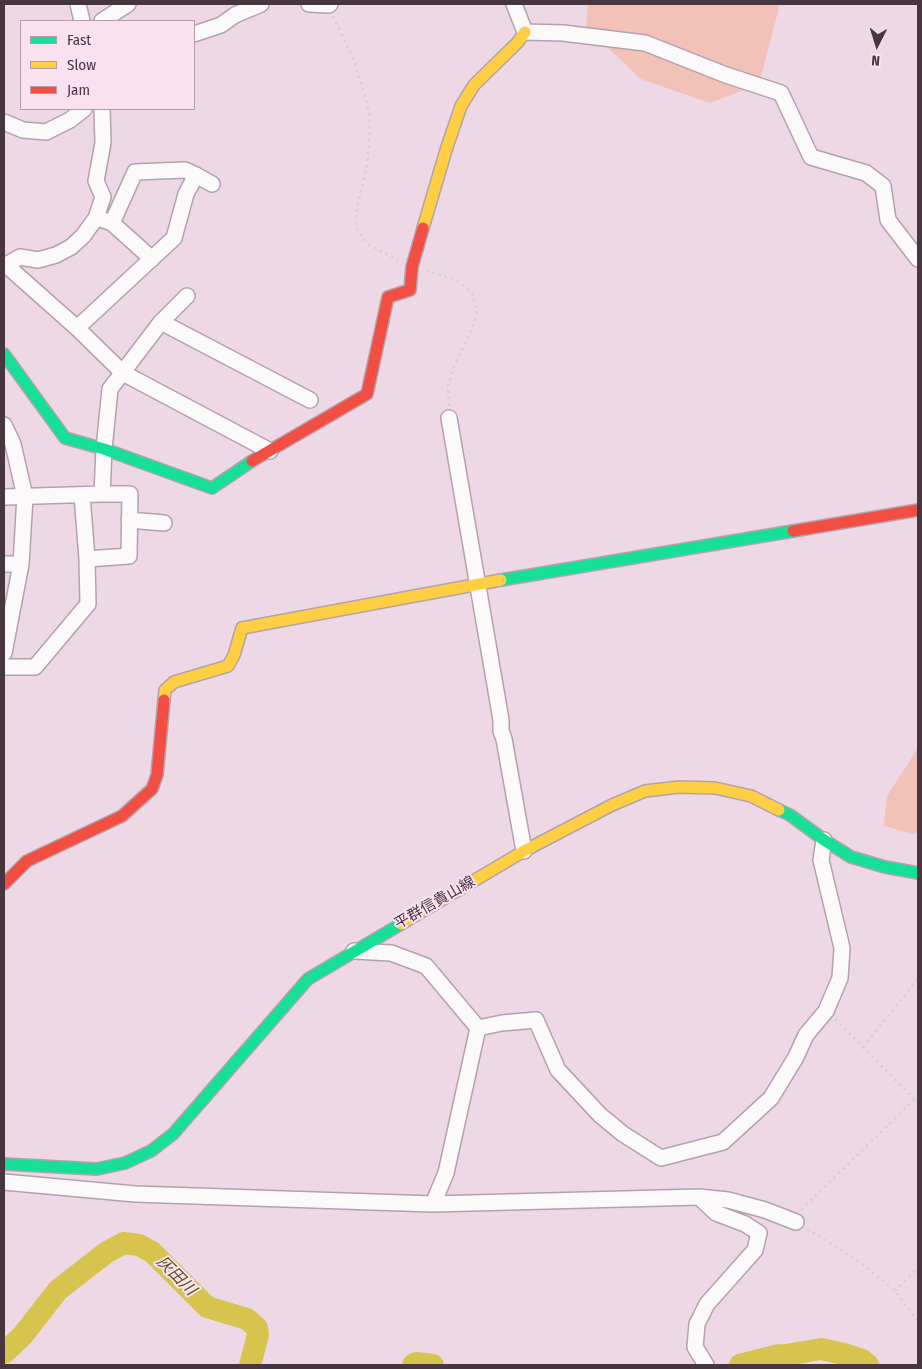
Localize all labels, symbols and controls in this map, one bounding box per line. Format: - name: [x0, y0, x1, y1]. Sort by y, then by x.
- legend: [20, 20, 195, 110]
- north arrow: [852, 20, 902, 70]
- text: Fast: [67, 31, 91, 49]
- text: N: [871, 52, 881, 69]
- text: Slow: [67, 56, 96, 74]
- text: Jam: [67, 81, 90, 99]
- street label: 平群信貴山線: [392, 873, 478, 933]
- water label: 灰田川: [152, 1252, 200, 1300]

